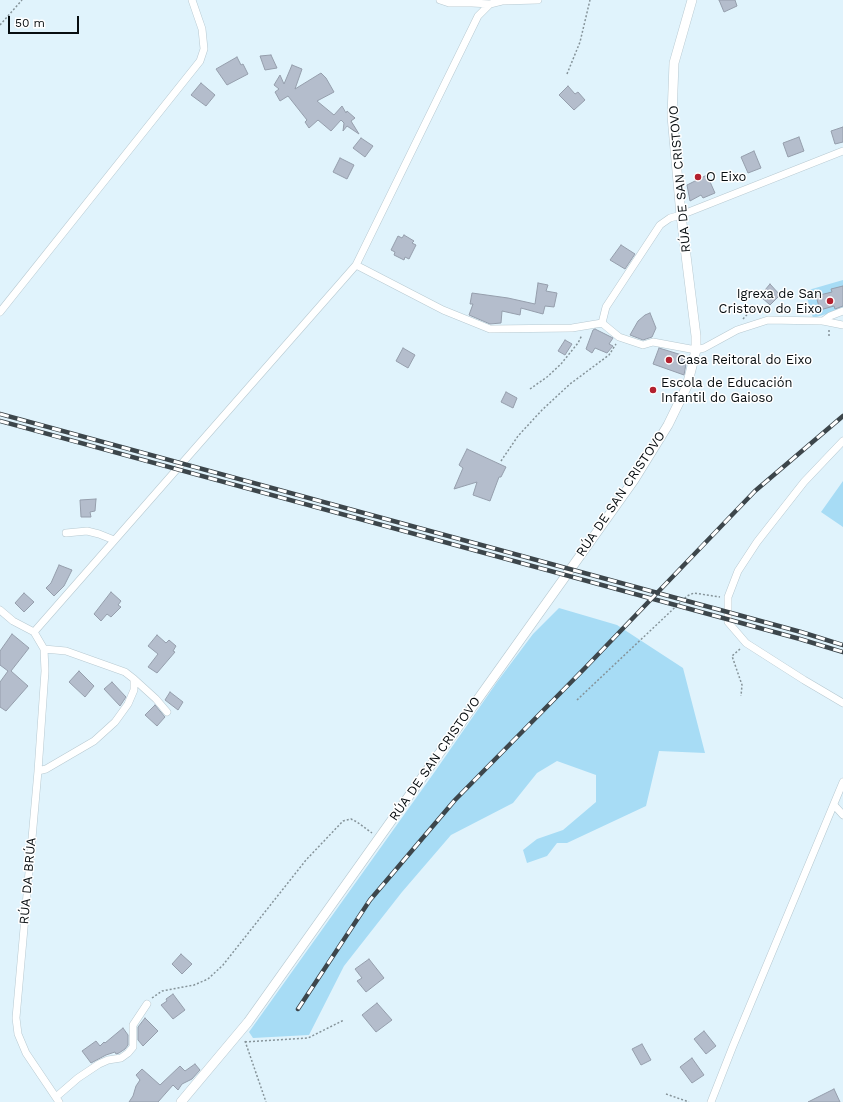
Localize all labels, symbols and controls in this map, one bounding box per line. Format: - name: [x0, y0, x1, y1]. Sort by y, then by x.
- scale bar: [10, 8, 81, 34]
- text: 50 m: [15, 16, 45, 30]
- street label: RÚA DE SAN CRISTOVO: [666, 105, 694, 253]
- place label: O Eixo: [706, 169, 746, 185]
- marker: O Eixo: [693, 172, 703, 182]
- place label: Igrexa de San Cristovo do Eixo: [719, 286, 822, 317]
- marker: Igrexa de San Cristovo do Eixo: [825, 296, 835, 306]
- place label: Casa Reitoral do Eixo: [677, 352, 812, 368]
- marker: Casa Reitoral do Eixo: [664, 355, 674, 365]
- place label: Escola de Educación Infantil do Gaioso: [661, 375, 793, 406]
- marker: Escola de Educación Infantil do Gaioso: [648, 385, 658, 395]
- street label: RÚA DE SAN CRISTOVO: [573, 428, 669, 560]
- street label: RÚA DE SAN CRISTOVO: [386, 694, 484, 824]
- street label: RÚA DA BRÚA: [16, 837, 40, 925]

